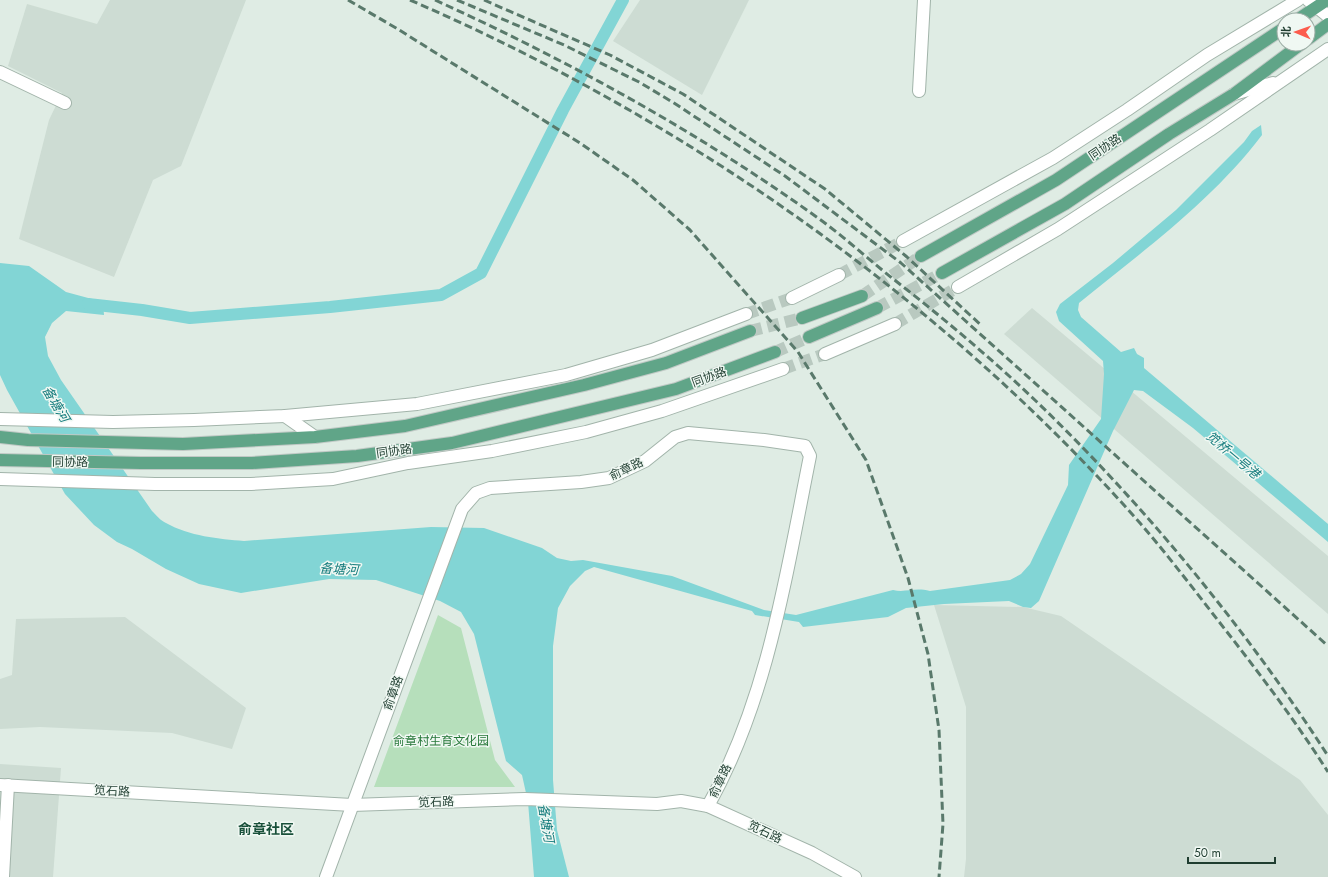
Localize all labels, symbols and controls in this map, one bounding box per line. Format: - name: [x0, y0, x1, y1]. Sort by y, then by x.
- north arrow: [1276, 12, 1316, 52]
- text: 北: [1278, 26, 1294, 37]
- street label: 同协路: [1085, 129, 1125, 165]
- street label: 同协路: [689, 362, 729, 392]
- water label: 备塘河: [38, 382, 76, 428]
- water label: 笕桥一号港: [1202, 427, 1266, 484]
- street label: 同协路: [375, 440, 413, 462]
- street label: 同协路: [52, 453, 88, 471]
- street label: 俞章路: [606, 453, 646, 485]
- water label: 备塘河: [319, 558, 362, 580]
- street label: 俞章路: [378, 673, 408, 713]
- park label: 俞章村生育文化园: [393, 732, 489, 750]
- street label: 俞章路: [704, 761, 736, 801]
- street label: 笕石路: [94, 781, 130, 801]
- street label: 笕石路: [418, 792, 454, 812]
- water label: 备塘河: [533, 802, 559, 847]
- street label: 笕石路: [745, 816, 785, 848]
- district label: 俞章社区: [238, 819, 294, 839]
- scale bar: [1188, 839, 1275, 865]
- text: 50 m: [1194, 844, 1221, 862]

